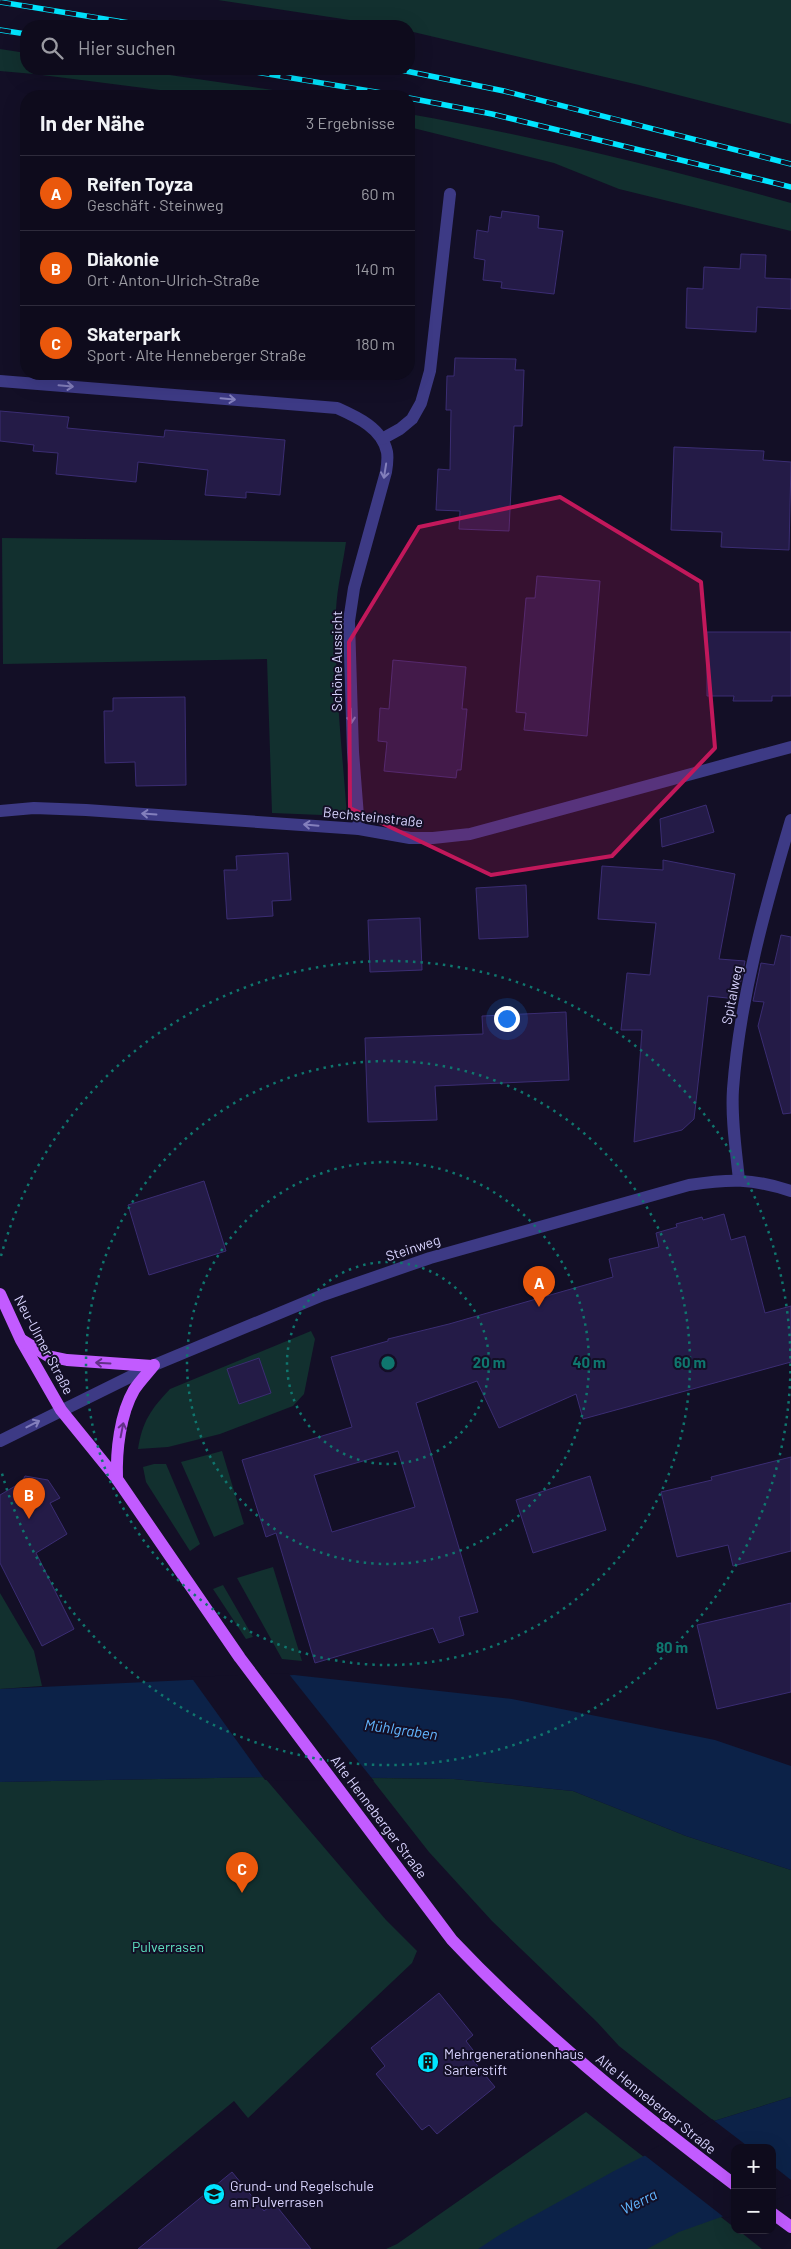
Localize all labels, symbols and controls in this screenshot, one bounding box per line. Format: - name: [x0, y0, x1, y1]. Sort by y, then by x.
- search box: [20, 20, 415, 75]
- icon: search: [38, 34, 66, 62]
- text: Hier suchen: [78, 36, 176, 59]
- text: In der Nähe: [40, 110, 145, 135]
- text: 3 Ergebnisse: [306, 113, 395, 132]
- text: Reifen Toyza: [87, 172, 193, 195]
- text: A: [51, 184, 61, 203]
- text: 60 m: [361, 184, 395, 203]
- text: Geschäft · Steinweg: [87, 195, 224, 214]
- text: Diakonie: [87, 247, 159, 270]
- text: B: [51, 259, 61, 278]
- text: 140 m: [355, 259, 395, 278]
- text: Ort · Anton-Ulrich-Straße: [87, 270, 260, 289]
- text: Skaterpark: [87, 322, 181, 345]
- text: C: [51, 334, 61, 353]
- text: 180 m: [356, 334, 395, 353]
- text: Sport · Alte Henneberger Straße: [87, 345, 306, 364]
- one-way arrow: [58, 381, 74, 391]
- one-way arrow: [220, 394, 236, 404]
- one-way arrow: [380, 462, 390, 478]
- street label: Schöne Aussicht: [328, 611, 345, 711]
- one-way arrow: [346, 708, 356, 724]
- street label: Bechsteinstraße: [322, 803, 424, 830]
- one-way arrow: [141, 809, 157, 818]
- one-way arrow: [303, 820, 319, 830]
- street label: Spitalweg: [717, 964, 746, 1026]
- your location: [494, 1006, 520, 1032]
- street label: Steinweg: [383, 1231, 442, 1264]
- pin: A: [523, 1266, 555, 1307]
- street label: Neu-Ulmer Straße: [11, 1292, 78, 1397]
- text: 20 m: [473, 1353, 505, 1371]
- text: 40 m: [572, 1353, 606, 1371]
- text: 60 m: [674, 1353, 706, 1371]
- centre of rings: [379, 1354, 397, 1372]
- one-way arrow: [96, 1358, 112, 1368]
- one-way arrow: [25, 1419, 40, 1428]
- one-way arrow: [117, 1423, 127, 1439]
- pin: B: [13, 1478, 45, 1519]
- text: 80 m: [656, 1638, 688, 1656]
- water label: Mühlgraben: [363, 1715, 439, 1743]
- street label: Alte Henneberger Straße: [328, 1752, 431, 1882]
- pin: C: [226, 1852, 258, 1893]
- park label: Pulverrasen: [132, 1938, 204, 1955]
- place label: Mehrgenerationenhaus Sarterstift: [444, 2045, 584, 2078]
- building icon: Mehrgenerationenhaus Sarterstift: [416, 2050, 440, 2074]
- street label: Alte Henneberger Straße: [593, 2050, 720, 2157]
- map controls: [731, 2144, 776, 2234]
- button: +: [731, 2144, 776, 2189]
- place label: Grund- und Regelschule am Pulverrasen: [230, 2177, 374, 2210]
- school or university icon: Grund- und Regelschule am Pulverrasen: [202, 2182, 226, 2206]
- water label: Werra: [617, 2184, 660, 2218]
- button: −: [731, 2189, 776, 2234]

